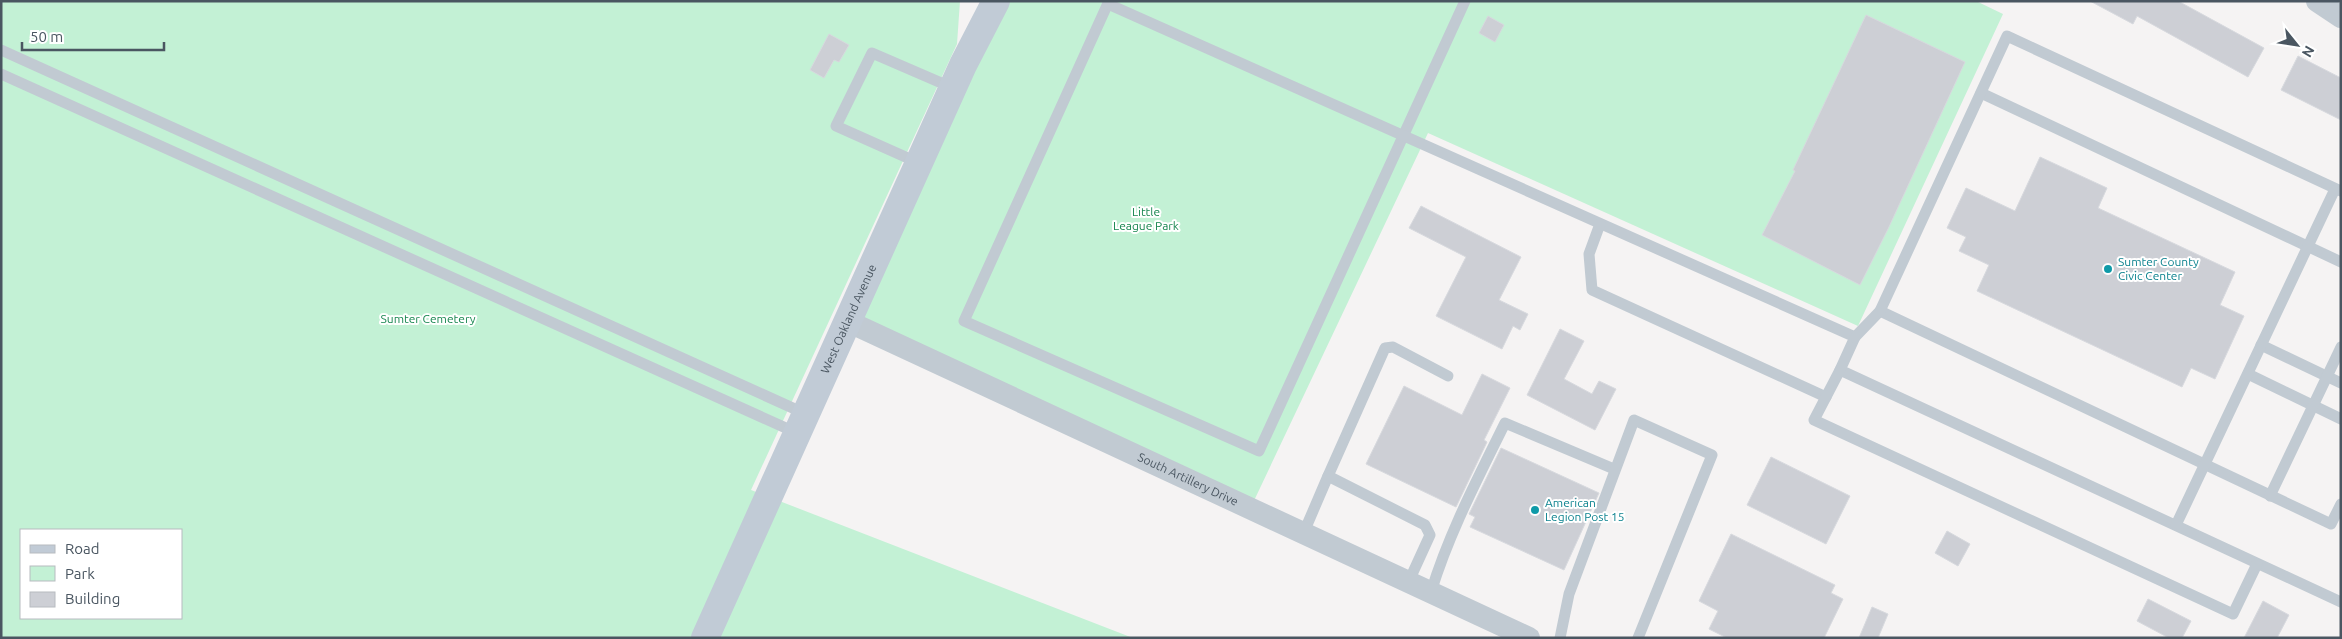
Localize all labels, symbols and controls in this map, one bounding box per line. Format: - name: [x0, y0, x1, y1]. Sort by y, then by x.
- scale bar: [22, 20, 165, 52]
- north arrow: [2272, 20, 2322, 70]
- text: 50 m: [30, 28, 63, 45]
- text: N: [2299, 43, 2318, 60]
- park label: Little League Park: [1113, 205, 1179, 232]
- place label: Sumter County Civic Center: [2118, 255, 2199, 282]
- street label: West Oakland Avenue: [818, 262, 878, 375]
- marker: Sumter County Civic Center: [2102, 263, 2114, 275]
- park label: Sumter Cemetery: [381, 312, 476, 325]
- street label: South Artillery Drive: [1136, 450, 1240, 508]
- place label: American Legion Post 15: [1545, 496, 1624, 523]
- marker: American Legion Post 15: [1529, 504, 1541, 516]
- legend: [20, 529, 182, 619]
- text: Road: [65, 540, 100, 557]
- text: Park: [65, 565, 95, 582]
- text: Building: [65, 590, 120, 607]

